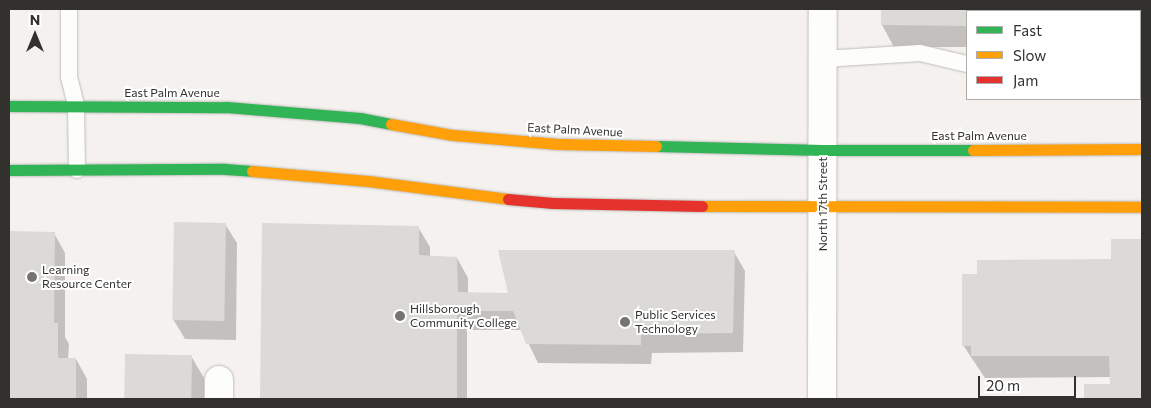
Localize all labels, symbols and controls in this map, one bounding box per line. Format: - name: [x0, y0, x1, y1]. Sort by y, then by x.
- north arrow: [10, 10, 60, 60]
- legend: [966, 10, 1141, 100]
- text: N: [30, 11, 40, 28]
- text: Fast: [1013, 21, 1042, 39]
- text: Slow: [1013, 46, 1046, 64]
- text: Jam: [1013, 71, 1038, 89]
- street label: East Palm Avenue: [124, 86, 220, 100]
- street label: East Palm Avenue: [527, 120, 623, 140]
- street label: East Palm Avenue: [931, 129, 1027, 143]
- street label: North 17th Street: [816, 157, 830, 251]
- place label: Learning Resource Center: [42, 263, 132, 291]
- marker: Learning Resource Center: [26, 271, 38, 283]
- place label: Hillsborough Community College: [410, 302, 517, 330]
- place label: Public Services Technology: [635, 308, 716, 336]
- marker: Hillsborough Community College: [394, 310, 406, 322]
- marker: Public Services Technology: [619, 316, 631, 328]
- scale bar: [981, 366, 1078, 398]
- text: 20 m: [986, 376, 1020, 394]

